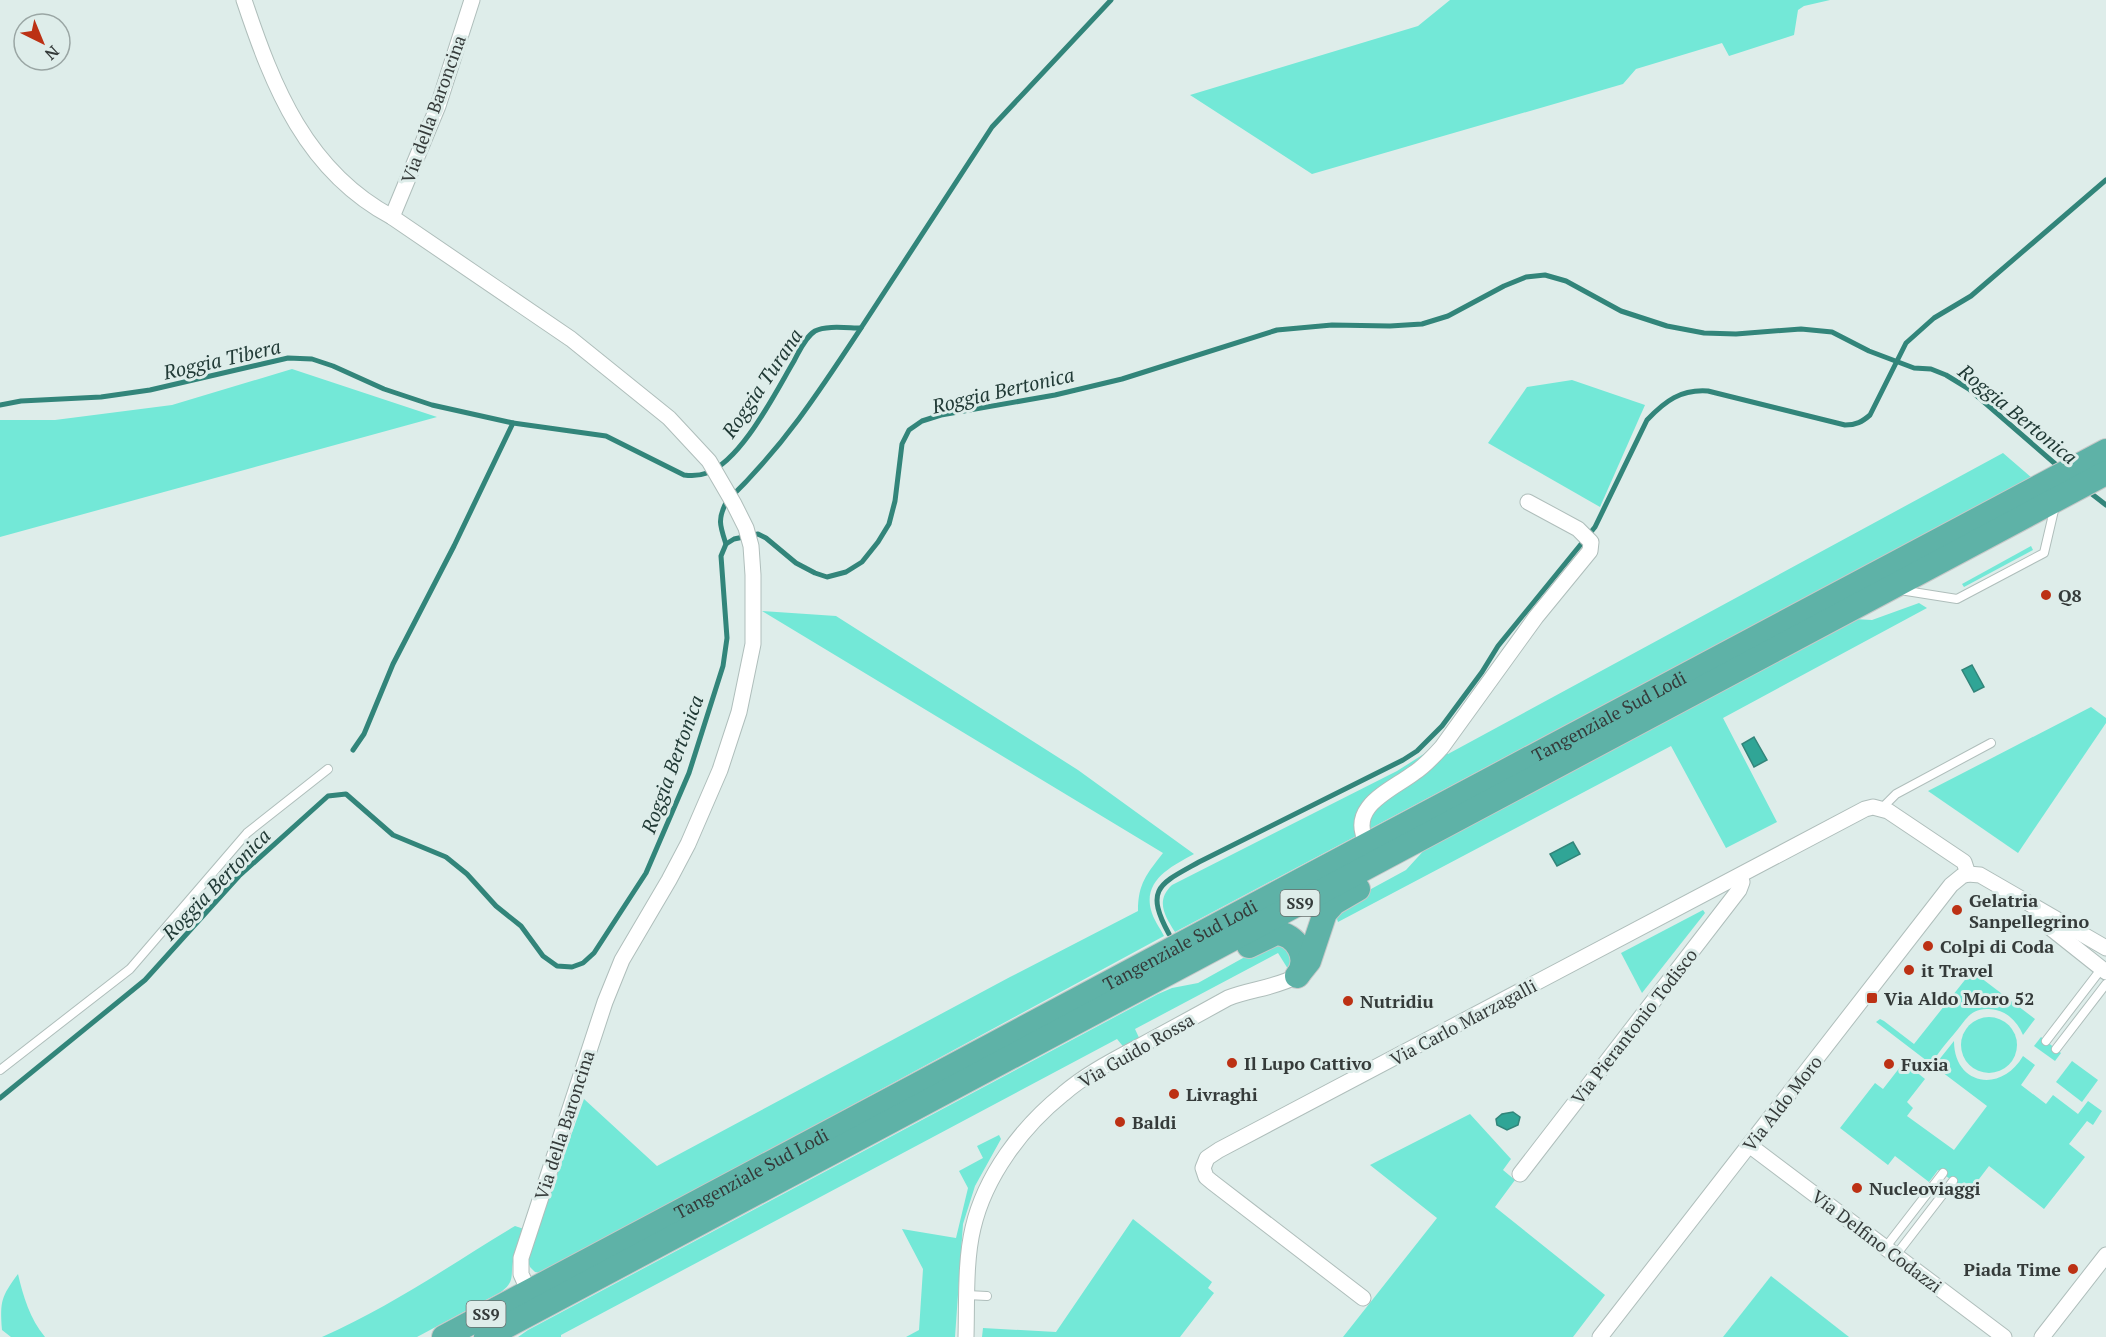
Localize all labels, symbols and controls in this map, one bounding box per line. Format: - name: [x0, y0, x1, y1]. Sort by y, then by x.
- north arrow: [12, 12, 72, 72]
- street label: Via della Baroncina: [395, 32, 471, 186]
- text: N: [40, 41, 64, 65]
- water label: Roggia Turana: [715, 323, 809, 444]
- water label: Roggia Tibera: [160, 332, 283, 386]
- water label: Roggia Bertonica: [1952, 357, 2083, 470]
- water label: Roggia Bertonica: [928, 361, 1077, 420]
- place label: Q8: [2058, 583, 2082, 607]
- marker: Q8: [2039, 588, 2053, 602]
- street label: Tangenziale Sud Lodi: [1528, 665, 1690, 767]
- water label: Roggia Bertonica: [634, 691, 710, 838]
- water label: Roggia Bertonica: [155, 822, 276, 946]
- place label: Gelatria Sanpellegrino: [1969, 888, 2089, 933]
- road number: SS9: [1280, 890, 1320, 916]
- street label: Tangenziale Sud Lodi: [1099, 894, 1261, 996]
- marker: Gelatria Sanpellegrino: [1950, 903, 1964, 917]
- place label: Colpi di Coda: [1940, 934, 2054, 958]
- marker: Colpi di Coda: [1921, 939, 1935, 953]
- street label: Via Pierantonio Todisco: [1566, 943, 1702, 1109]
- place label: it Travel: [1921, 958, 1993, 982]
- marker: it Travel: [1902, 963, 1916, 977]
- street label: Via Carlo Marzagalli: [1385, 973, 1541, 1071]
- place label: Via Aldo Moro 52: [1884, 986, 2034, 1010]
- place label: Nutridiu: [1360, 989, 1434, 1013]
- marker: Via Aldo Moro 52: [1865, 991, 1879, 1005]
- marker: Nutridiu: [1341, 994, 1355, 1008]
- street label: Via Guido Rossa: [1074, 1007, 1198, 1093]
- street label: Via della Baroncina: [529, 1047, 599, 1203]
- street label: Via Aldo Moro: [1737, 1050, 1827, 1156]
- place label: Il Lupo Cattivo: [1244, 1051, 1372, 1075]
- place label: Fuxia: [1901, 1052, 1949, 1076]
- marker: Il Lupo Cattivo: [1225, 1056, 1239, 1070]
- marker: Fuxia: [1882, 1057, 1896, 1071]
- place label: Livraghi: [1186, 1082, 1258, 1106]
- marker: Livraghi: [1167, 1087, 1181, 1101]
- place label: Baldi: [1132, 1110, 1176, 1134]
- marker: Baldi: [1113, 1115, 1127, 1129]
- street label: Tangenziale Sud Lodi: [670, 1122, 832, 1224]
- place label: Nucleoviaggi: [1869, 1176, 1981, 1200]
- marker: Nucleoviaggi: [1850, 1181, 1864, 1195]
- street label: Via Delfino Codazzi: [1807, 1184, 1947, 1298]
- place label: Piada Time: [1964, 1257, 2061, 1281]
- marker: Piada Time: [2066, 1262, 2080, 1276]
- road number: SS9: [466, 1301, 506, 1327]

